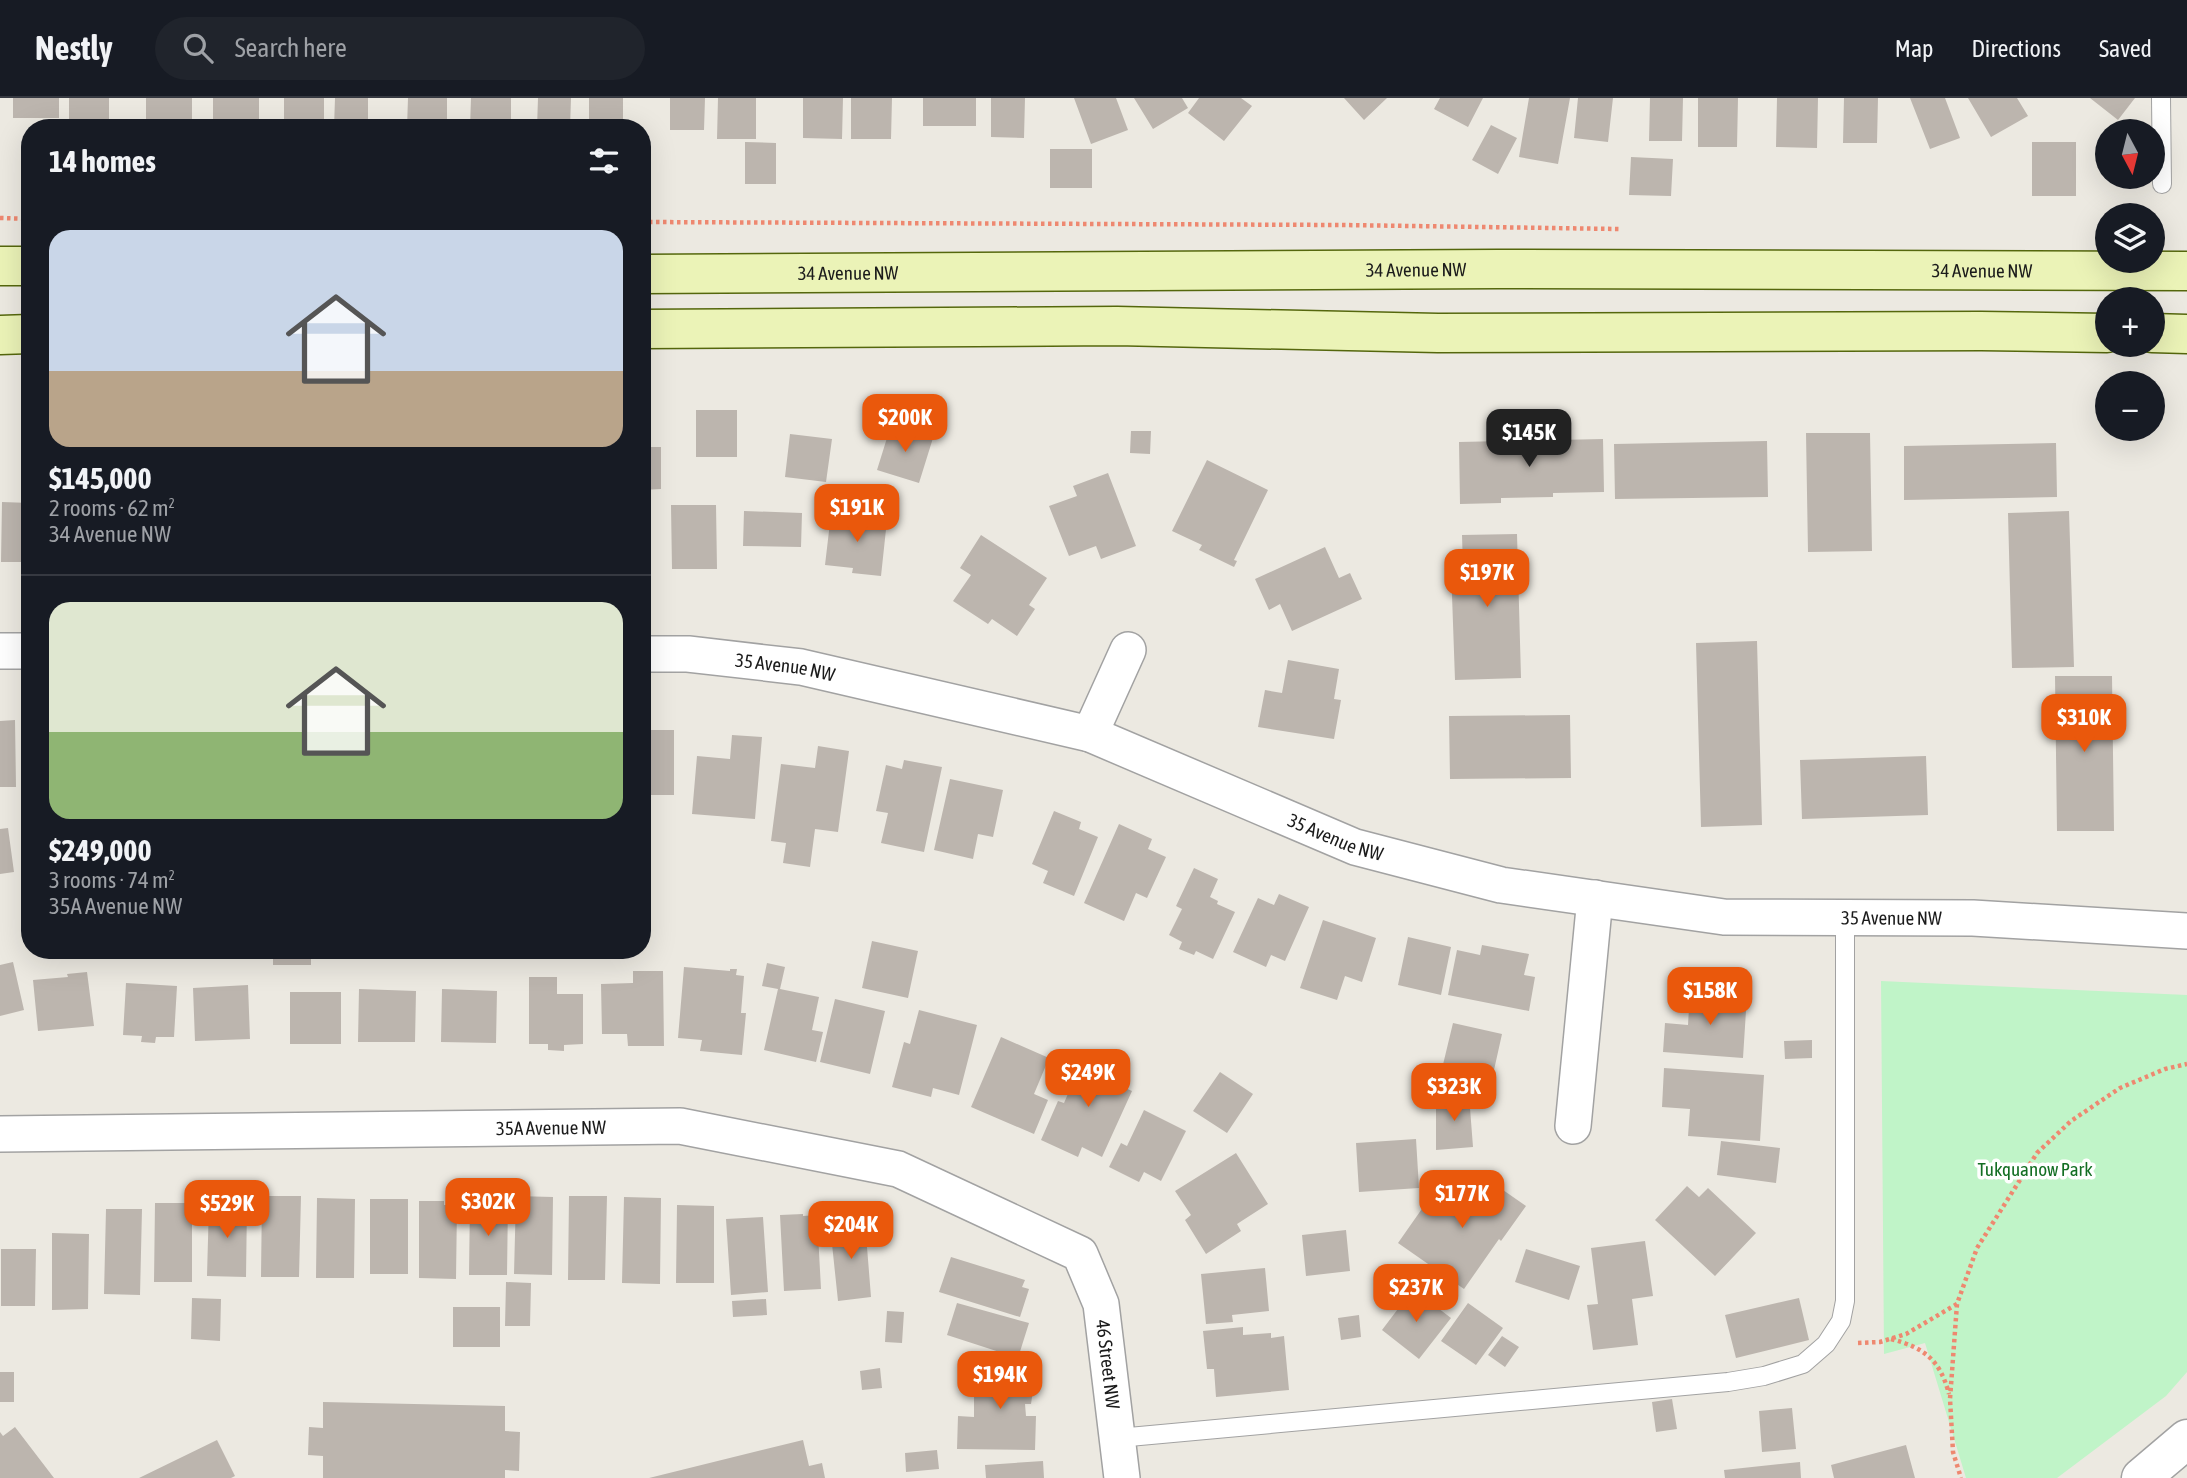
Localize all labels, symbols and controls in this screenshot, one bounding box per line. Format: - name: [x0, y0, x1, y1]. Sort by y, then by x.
- search box: [155, 17, 645, 80]
- text: Nestly: [35, 29, 113, 67]
- icon: search: [179, 29, 217, 67]
- text: Search here: [235, 33, 347, 63]
- text: Map: [1895, 35, 1933, 62]
- text: Directions: [1971, 35, 2061, 62]
- text: Saved: [2099, 35, 2152, 62]
- north arrow: [2095, 119, 2165, 189]
- map controls: [2095, 119, 2165, 441]
- icon: filters: [585, 142, 623, 180]
- text: 14 homes: [49, 144, 156, 178]
- button: layers: [2095, 203, 2165, 273]
- street label: 34 Avenue NW: [1366, 258, 1467, 281]
- street label: 34 Avenue NW: [1932, 259, 2033, 282]
- street label: 34 Avenue NW: [798, 261, 899, 284]
- icon: home: [273, 276, 399, 402]
- button: +: [2095, 287, 2165, 357]
- button: −: [2095, 371, 2165, 441]
- pin: $200K: [856, 394, 954, 454]
- text: $200K: [878, 404, 932, 430]
- pin: $145K: [1480, 410, 1578, 469]
- text: $145K: [1502, 419, 1556, 445]
- text: $145,000: [49, 461, 152, 495]
- pin: $191K: [808, 484, 906, 544]
- text: $191K: [830, 494, 884, 520]
- text: 2 rooms · 62 m²: [49, 495, 175, 521]
- text: 34 Avenue NW: [49, 521, 171, 547]
- pin: $197K: [1438, 550, 1536, 609]
- text: $197K: [1460, 559, 1514, 585]
- icon: home: [273, 648, 399, 774]
- street label: 35 Avenue NW: [734, 649, 837, 686]
- pin: $310K: [2035, 694, 2133, 754]
- text: $310K: [2057, 704, 2111, 730]
- street label: 35 Avenue NW: [1285, 809, 1386, 865]
- text: $249,000: [49, 833, 152, 867]
- text: 3 rooms · 74 m²: [49, 867, 175, 893]
- text: 35A Avenue NW: [49, 893, 182, 919]
- street label: 35 Avenue NW: [1841, 906, 1942, 929]
- pin: $158K: [1661, 968, 1759, 1027]
- text: $158K: [1683, 977, 1737, 1003]
- pin: $249K: [1039, 1049, 1137, 1109]
- text: $249K: [1061, 1059, 1115, 1085]
- pin: $323K: [1405, 1063, 1503, 1123]
- text: $323K: [1427, 1073, 1481, 1099]
- street label: 35A Avenue NW: [496, 1116, 606, 1139]
- park label: Tukquanow Park: [1977, 1158, 2093, 1180]
- pin: $177K: [1413, 1170, 1511, 1230]
- pin: $302K: [439, 1178, 537, 1238]
- pin: $529K: [178, 1180, 276, 1240]
- text: $177K: [1435, 1180, 1489, 1206]
- text: $302K: [461, 1188, 515, 1214]
- text: $529K: [200, 1190, 254, 1216]
- pin: $204K: [802, 1202, 900, 1261]
- text: $204K: [824, 1211, 878, 1237]
- pin: $237K: [1367, 1264, 1465, 1324]
- text: $237K: [1389, 1274, 1443, 1300]
- street label: 46 Street NW: [1092, 1318, 1125, 1410]
- pin: $194K: [951, 1352, 1049, 1411]
- text: $194K: [973, 1361, 1027, 1387]

